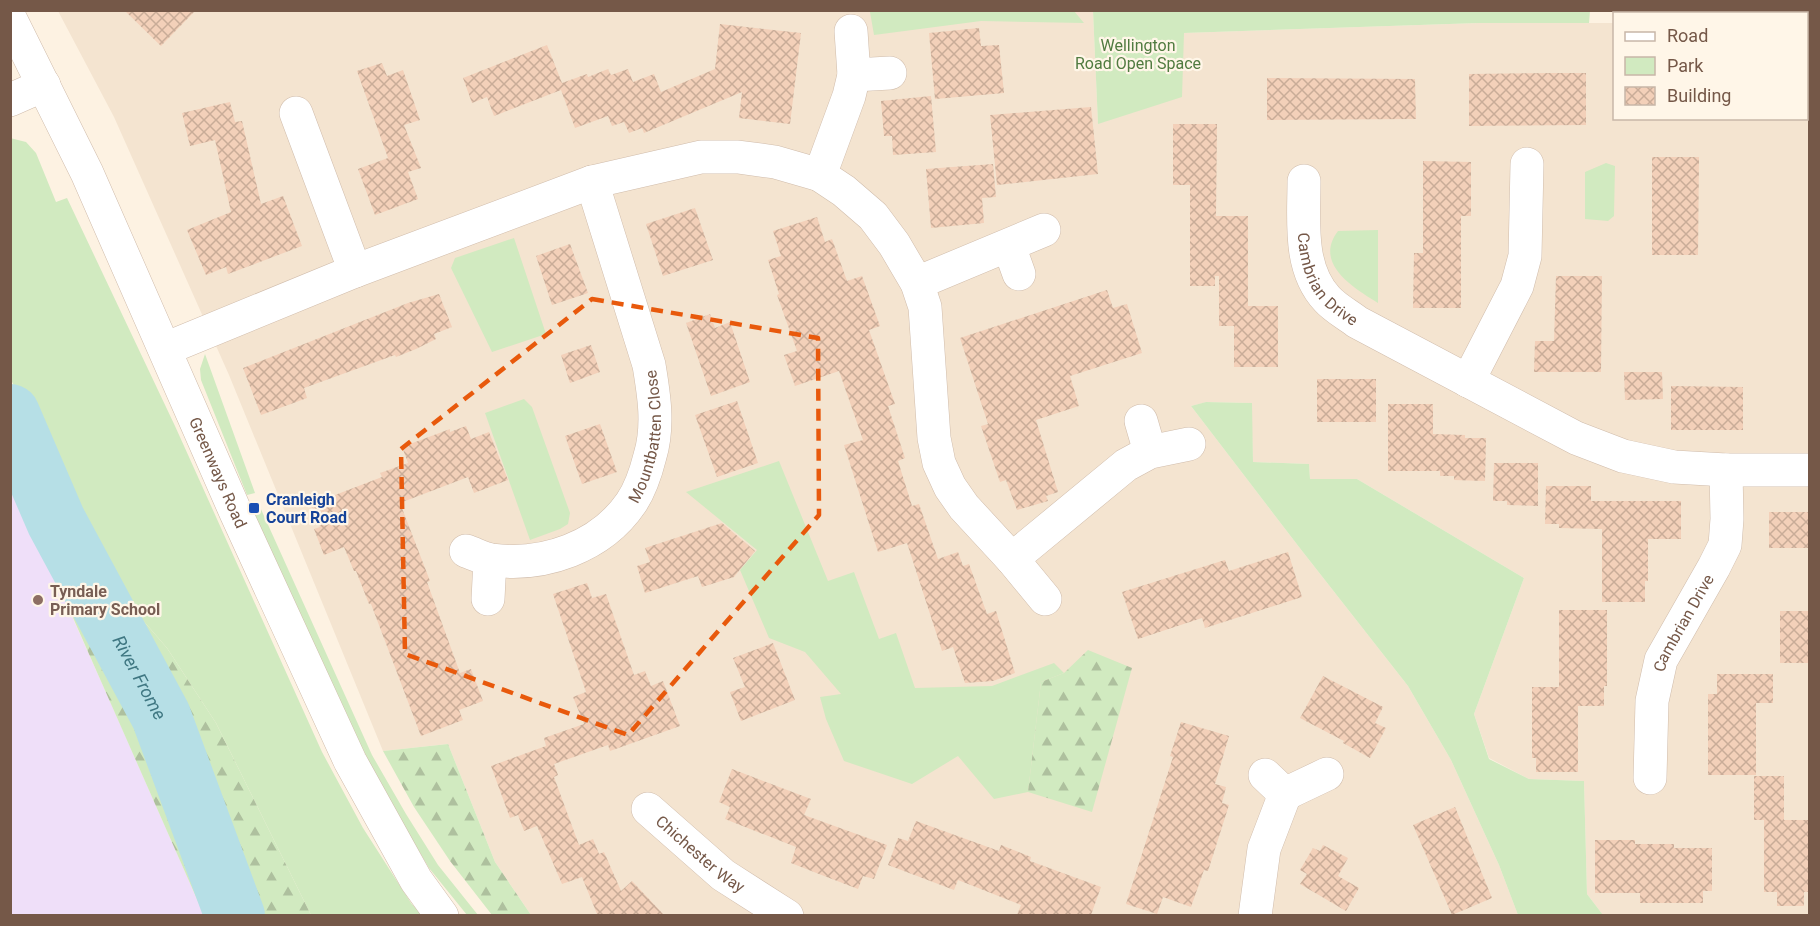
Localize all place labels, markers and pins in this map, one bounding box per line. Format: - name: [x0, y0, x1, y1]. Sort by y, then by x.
- place label: Cranleigh Court Road: [266, 490, 347, 527]
- marker: Cranleigh Court Road: [247, 501, 261, 515]
- place label: Tyndale Primary School: [50, 582, 160, 619]
- marker: Tyndale Primary School: [31, 593, 45, 607]

